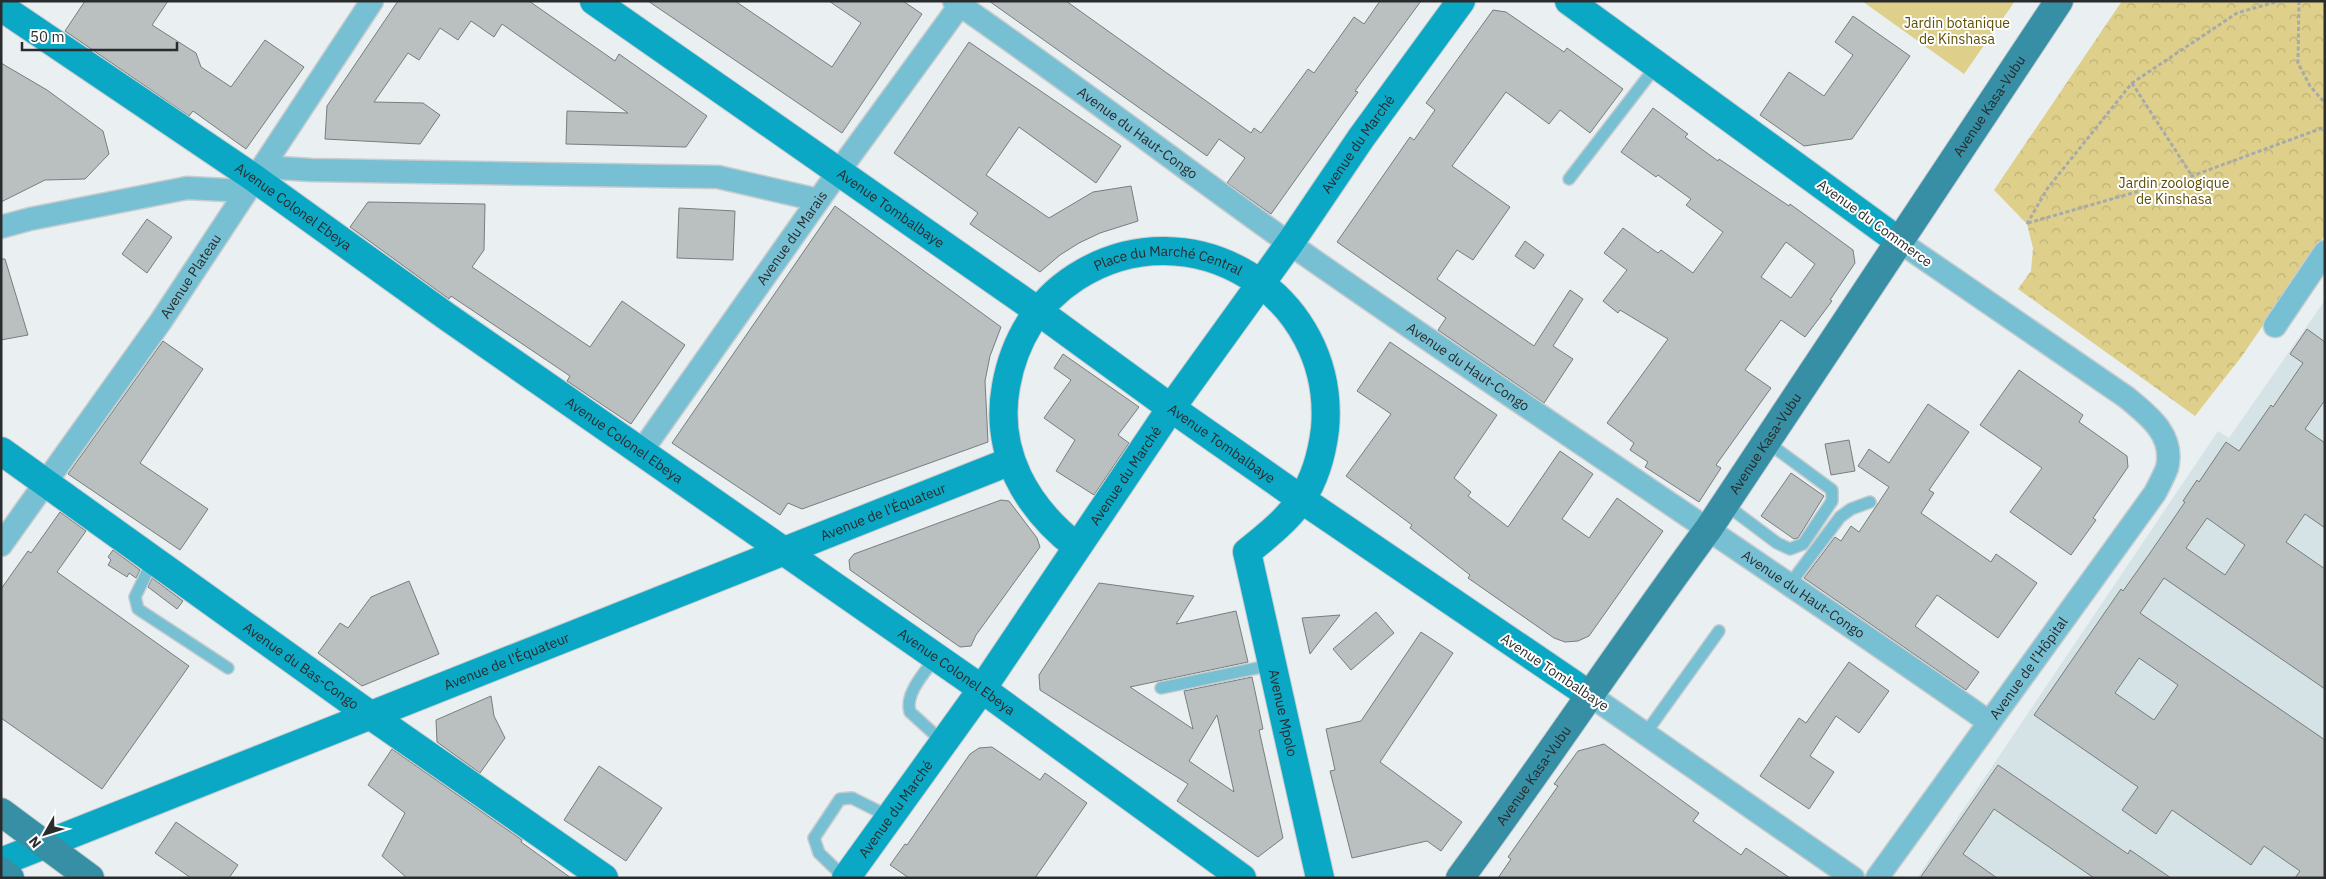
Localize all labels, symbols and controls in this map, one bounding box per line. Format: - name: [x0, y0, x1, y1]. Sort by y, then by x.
- park label: Jardin botanique de Kinshasa: [1904, 14, 2010, 48]
- scale bar: [22, 20, 178, 52]
- text: 50 m: [30, 27, 65, 46]
- street label: Avenue Kasa-Vubu: [1949, 52, 2029, 160]
- street label: Avenue du Haut-Congo: [1074, 83, 1201, 183]
- street label: Avenue du Marché: [1317, 91, 1399, 197]
- street label: Avenue Colonel Ebeya: [232, 159, 356, 255]
- street label: Avenue Tombalbaye: [834, 165, 948, 252]
- park label: Jardin zoologique de Kinshasa: [2119, 174, 2230, 208]
- street label: Avenue du Commerce: [1814, 175, 1936, 271]
- street label: Avenue du Marais: [753, 187, 831, 288]
- street label: Avenue Plateau: [156, 230, 225, 322]
- street label: Place du Marché Central: [1091, 242, 1246, 279]
- street label: Avenue du Haut-Congo: [1403, 318, 1533, 415]
- street label: Avenue Kasa-Vubu: [1725, 389, 1805, 498]
- street label: Avenue Colonel Ebeya: [562, 393, 687, 488]
- street label: Avenue Tombalbaye: [1165, 400, 1279, 487]
- street label: Avenue du Marché: [1086, 422, 1166, 529]
- street label: Avenue de l'Équateur: [818, 479, 948, 545]
- street label: Avenue du Haut-Congo: [1738, 546, 1868, 642]
- street label: Avenue de l’Hôpital: [1986, 613, 2072, 723]
- street label: Avenue du Bas-Congo: [240, 618, 363, 713]
- street label: Avenue Colonel Ebeya: [894, 624, 1019, 719]
- street label: Avenue de l'Équateur: [441, 628, 572, 694]
- street label: Avenue Tombalbaye: [1497, 629, 1613, 715]
- street label: Avenue Mpolo: [1265, 668, 1302, 759]
- street label: Avenue Kasa-Vubu: [1492, 722, 1575, 829]
- street label: Avenue du Marché: [854, 756, 937, 861]
- north arrow: [20, 809, 70, 859]
- text: N: [25, 833, 45, 852]

